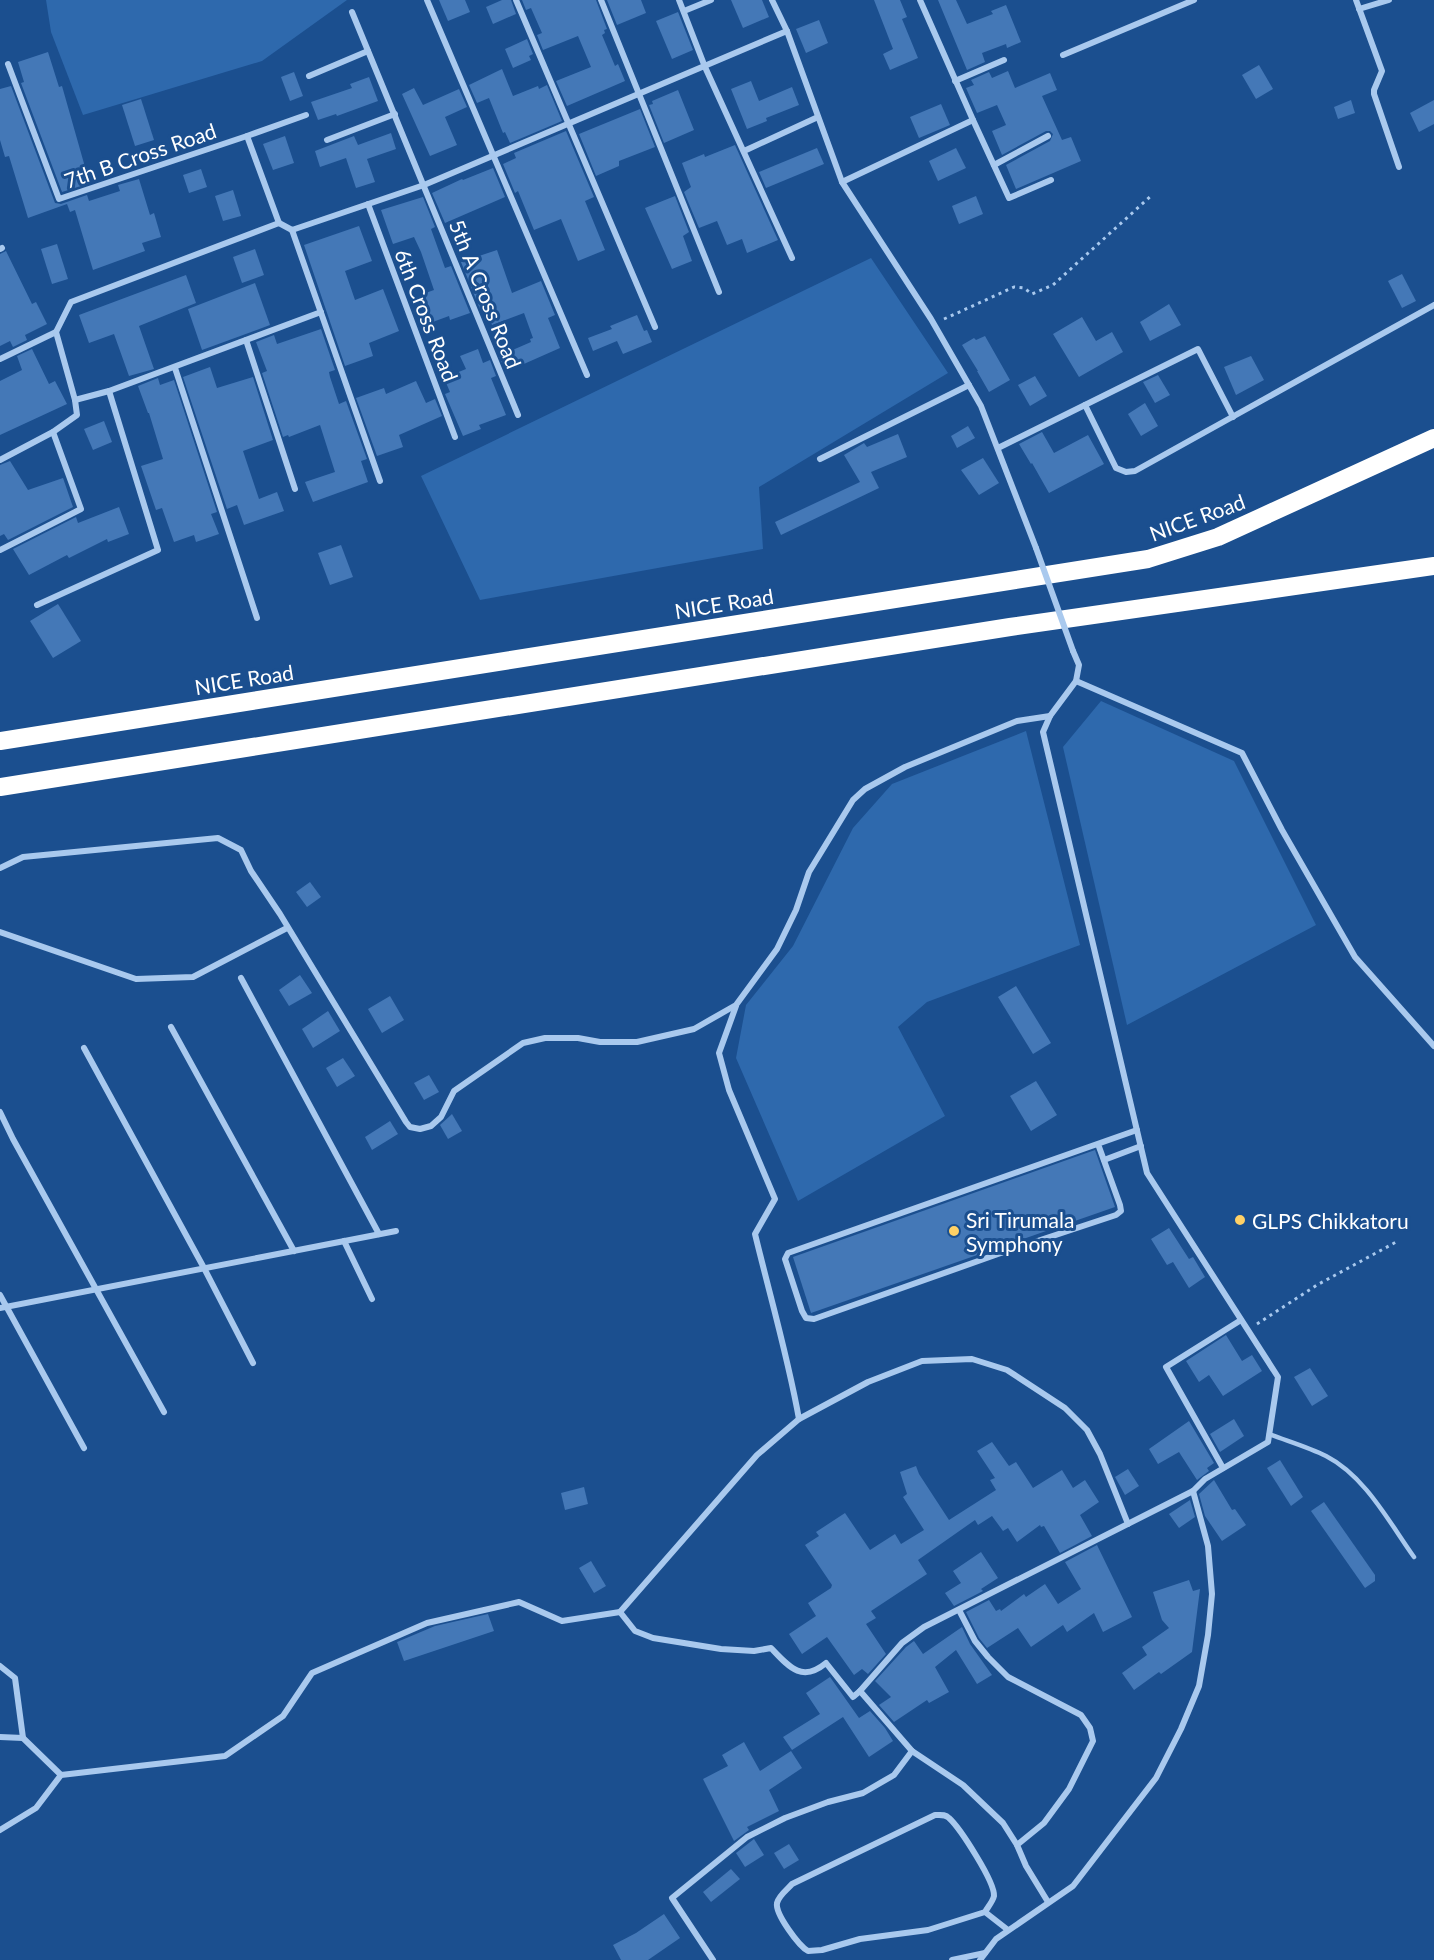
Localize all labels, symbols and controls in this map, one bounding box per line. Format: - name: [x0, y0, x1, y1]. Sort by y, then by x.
- street label: 7th B Cross Road: [61, 117, 219, 193]
- street label: 5th A Cross Road: [445, 216, 527, 372]
- street label: 6th Cross Road: [390, 245, 464, 385]
- street label: NICE Road: [1146, 488, 1248, 546]
- street label: NICE Road: [673, 583, 775, 623]
- street label: NICE Road: [193, 659, 295, 699]
- place label: Sri Tirumala Symphony: [966, 1207, 1074, 1256]
- place label: GLPS Chikkatoru: [1252, 1208, 1409, 1233]
- marker: GLPS Chikkatoru: [1233, 1213, 1247, 1227]
- marker: Sri Tirumala Symphony: [947, 1224, 961, 1238]

